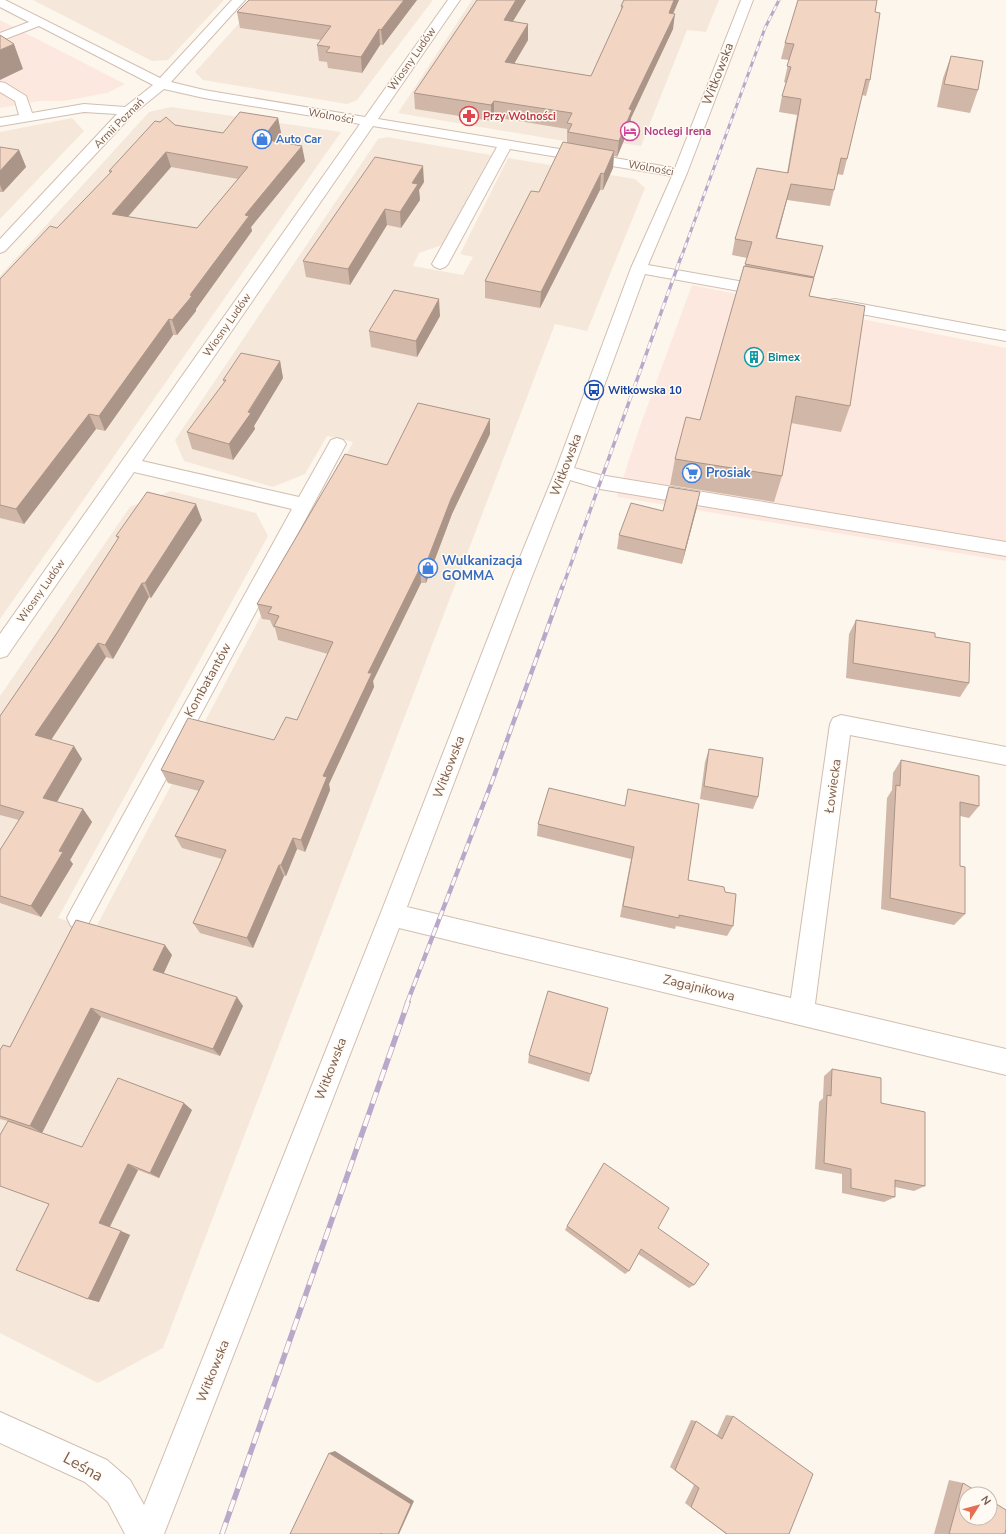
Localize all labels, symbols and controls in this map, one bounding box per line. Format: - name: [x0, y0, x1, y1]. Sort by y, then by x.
- street label: Wiosny Ludów: [384, 24, 440, 94]
- street label: Witkowska: [698, 40, 738, 108]
- street label: Armii Poznań: [91, 95, 147, 151]
- street label: Wolności: [307, 105, 355, 127]
- pharmacy icon: Przy Wolności: [458, 105, 480, 127]
- place label: Przy Wolności: [483, 109, 556, 124]
- hotel icon: Noclegi Irena: [619, 120, 641, 142]
- place label: Noclegi Irena: [644, 124, 711, 139]
- shop icon: Auto Car: [251, 128, 273, 150]
- place label: Auto Car: [276, 132, 322, 147]
- street label: Wolności: [627, 157, 675, 179]
- street label: Wiosny Ludów: [199, 290, 255, 360]
- building icon: Bimex: [743, 346, 765, 368]
- place label: Bimex: [768, 350, 801, 365]
- bus stop icon: Witkowska 10: [583, 379, 605, 401]
- place label: Witkowska 10: [608, 383, 682, 398]
- street label: Witkowska: [546, 431, 586, 499]
- supermarket icon: Prosiak: [681, 462, 703, 484]
- place label: Prosiak: [706, 464, 752, 482]
- place label: Wulkanizacja GOMMA: [442, 552, 522, 585]
- street label: Wiosny Ludów: [13, 556, 69, 626]
- shop icon: Wulkanizacja GOMMA: [417, 557, 439, 579]
- street label: Kombatantów: [180, 640, 236, 720]
- street label: Witkowska: [429, 733, 469, 801]
- street label: Łowiecka: [820, 758, 846, 815]
- street label: Zagajnikowa: [661, 970, 737, 1006]
- street label: Witkowska: [311, 1035, 351, 1103]
- street label: Witkowska: [192, 1337, 234, 1405]
- street label: Leśna: [59, 1447, 107, 1487]
- north arrow: [958, 1486, 998, 1526]
- text: N: [977, 1493, 994, 1508]

